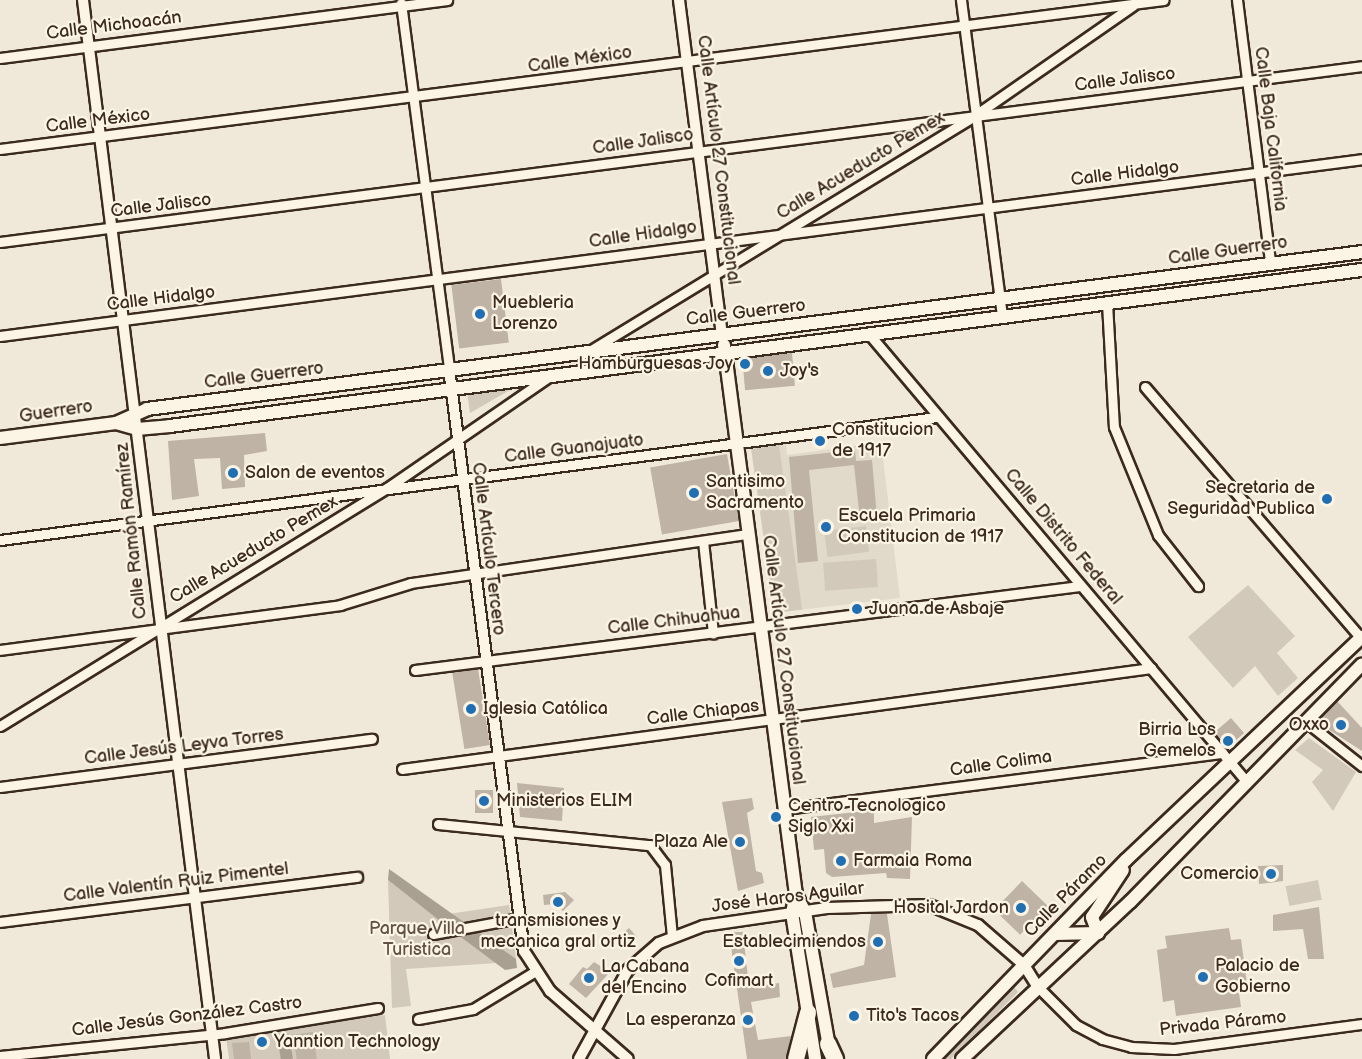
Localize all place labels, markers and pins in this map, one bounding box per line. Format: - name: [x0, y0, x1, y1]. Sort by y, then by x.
- place label: Muebleria Lorenzo: [492, 293, 574, 336]
- marker: Muebleria Lorenzo: [473, 307, 487, 321]
- place label: Hamburguesas Joy: [577, 353, 733, 375]
- marker: Hamburguesas Joy: [738, 357, 752, 371]
- place label: Joy's: [780, 360, 819, 382]
- marker: Joy's: [761, 364, 775, 378]
- place label: Constitucion de 1917: [832, 420, 933, 462]
- marker: Constitucion de 1917: [813, 434, 827, 448]
- place label: Salon de eventos: [245, 462, 385, 484]
- marker: Salon de eventos: [226, 466, 240, 480]
- place label: Santisimo Sacramento: [706, 472, 804, 514]
- place label: Secretaria de Seguridad Publica: [1167, 478, 1315, 520]
- marker: Santisimo Sacramento: [687, 486, 701, 500]
- marker: Secretaria de Seguridad Publica: [1320, 492, 1334, 506]
- place label: Escuela Primaria Constitucion de 1917: [838, 506, 1003, 548]
- marker: Escuela Primaria Constitucion de 1917: [819, 520, 833, 534]
- place label: Juana de Asbaje: [869, 598, 1004, 620]
- marker: Juana de Asbaje: [850, 602, 864, 616]
- place label: Iglesia Católica: [483, 698, 608, 720]
- marker: Iglesia Católica: [464, 702, 478, 716]
- place label: Oxxo: [1289, 714, 1329, 736]
- marker: Oxxo: [1334, 718, 1348, 732]
- place label: Birria Los Gemelos: [1138, 720, 1216, 762]
- marker: Birria Los Gemelos: [1221, 734, 1235, 748]
- place label: Ministerios ELIM: [496, 790, 633, 812]
- marker: Ministerios ELIM: [477, 794, 491, 808]
- place label: Centro Tecnologico Siglo Xxi: [788, 796, 946, 838]
- marker: Centro Tecnologico Siglo Xxi: [769, 810, 783, 824]
- place label: Plaza Ale: [654, 831, 728, 853]
- marker: Plaza Ale: [733, 835, 747, 849]
- place label: Farmaia Roma: [853, 850, 972, 872]
- marker: Farmaia Roma: [834, 854, 848, 868]
- place label: Comercio: [1180, 863, 1259, 885]
- marker: Comercio: [1264, 867, 1278, 881]
- marker: transmisiones y mecanica gral ortiz: [551, 895, 565, 909]
- place label: Hosital Jardon: [892, 897, 1009, 919]
- marker: Hosital Jardon: [1014, 901, 1028, 915]
- place label: transmisiones y mecanica gral ortiz: [480, 911, 636, 954]
- place label: Establecimiendos: [722, 931, 866, 953]
- marker: Establecimiendos: [871, 935, 885, 949]
- marker: Cofimart: [732, 954, 746, 968]
- place label: Palacio de Gobierno: [1215, 956, 1300, 998]
- place label: La Cabana del Encino: [601, 957, 690, 1000]
- place label: Cofimart: [704, 970, 774, 992]
- marker: Palacio de Gobierno: [1196, 970, 1210, 984]
- marker: La Cabana del Encino: [582, 971, 596, 985]
- place label: Tito's Tacos: [866, 1005, 960, 1027]
- place label: La esperanza: [625, 1009, 736, 1031]
- marker: Tito's Tacos: [847, 1009, 861, 1023]
- marker: La esperanza: [741, 1013, 755, 1027]
- place label: Yanntion Technology: [274, 1031, 441, 1053]
- marker: Yanntion Technology: [255, 1035, 269, 1049]

